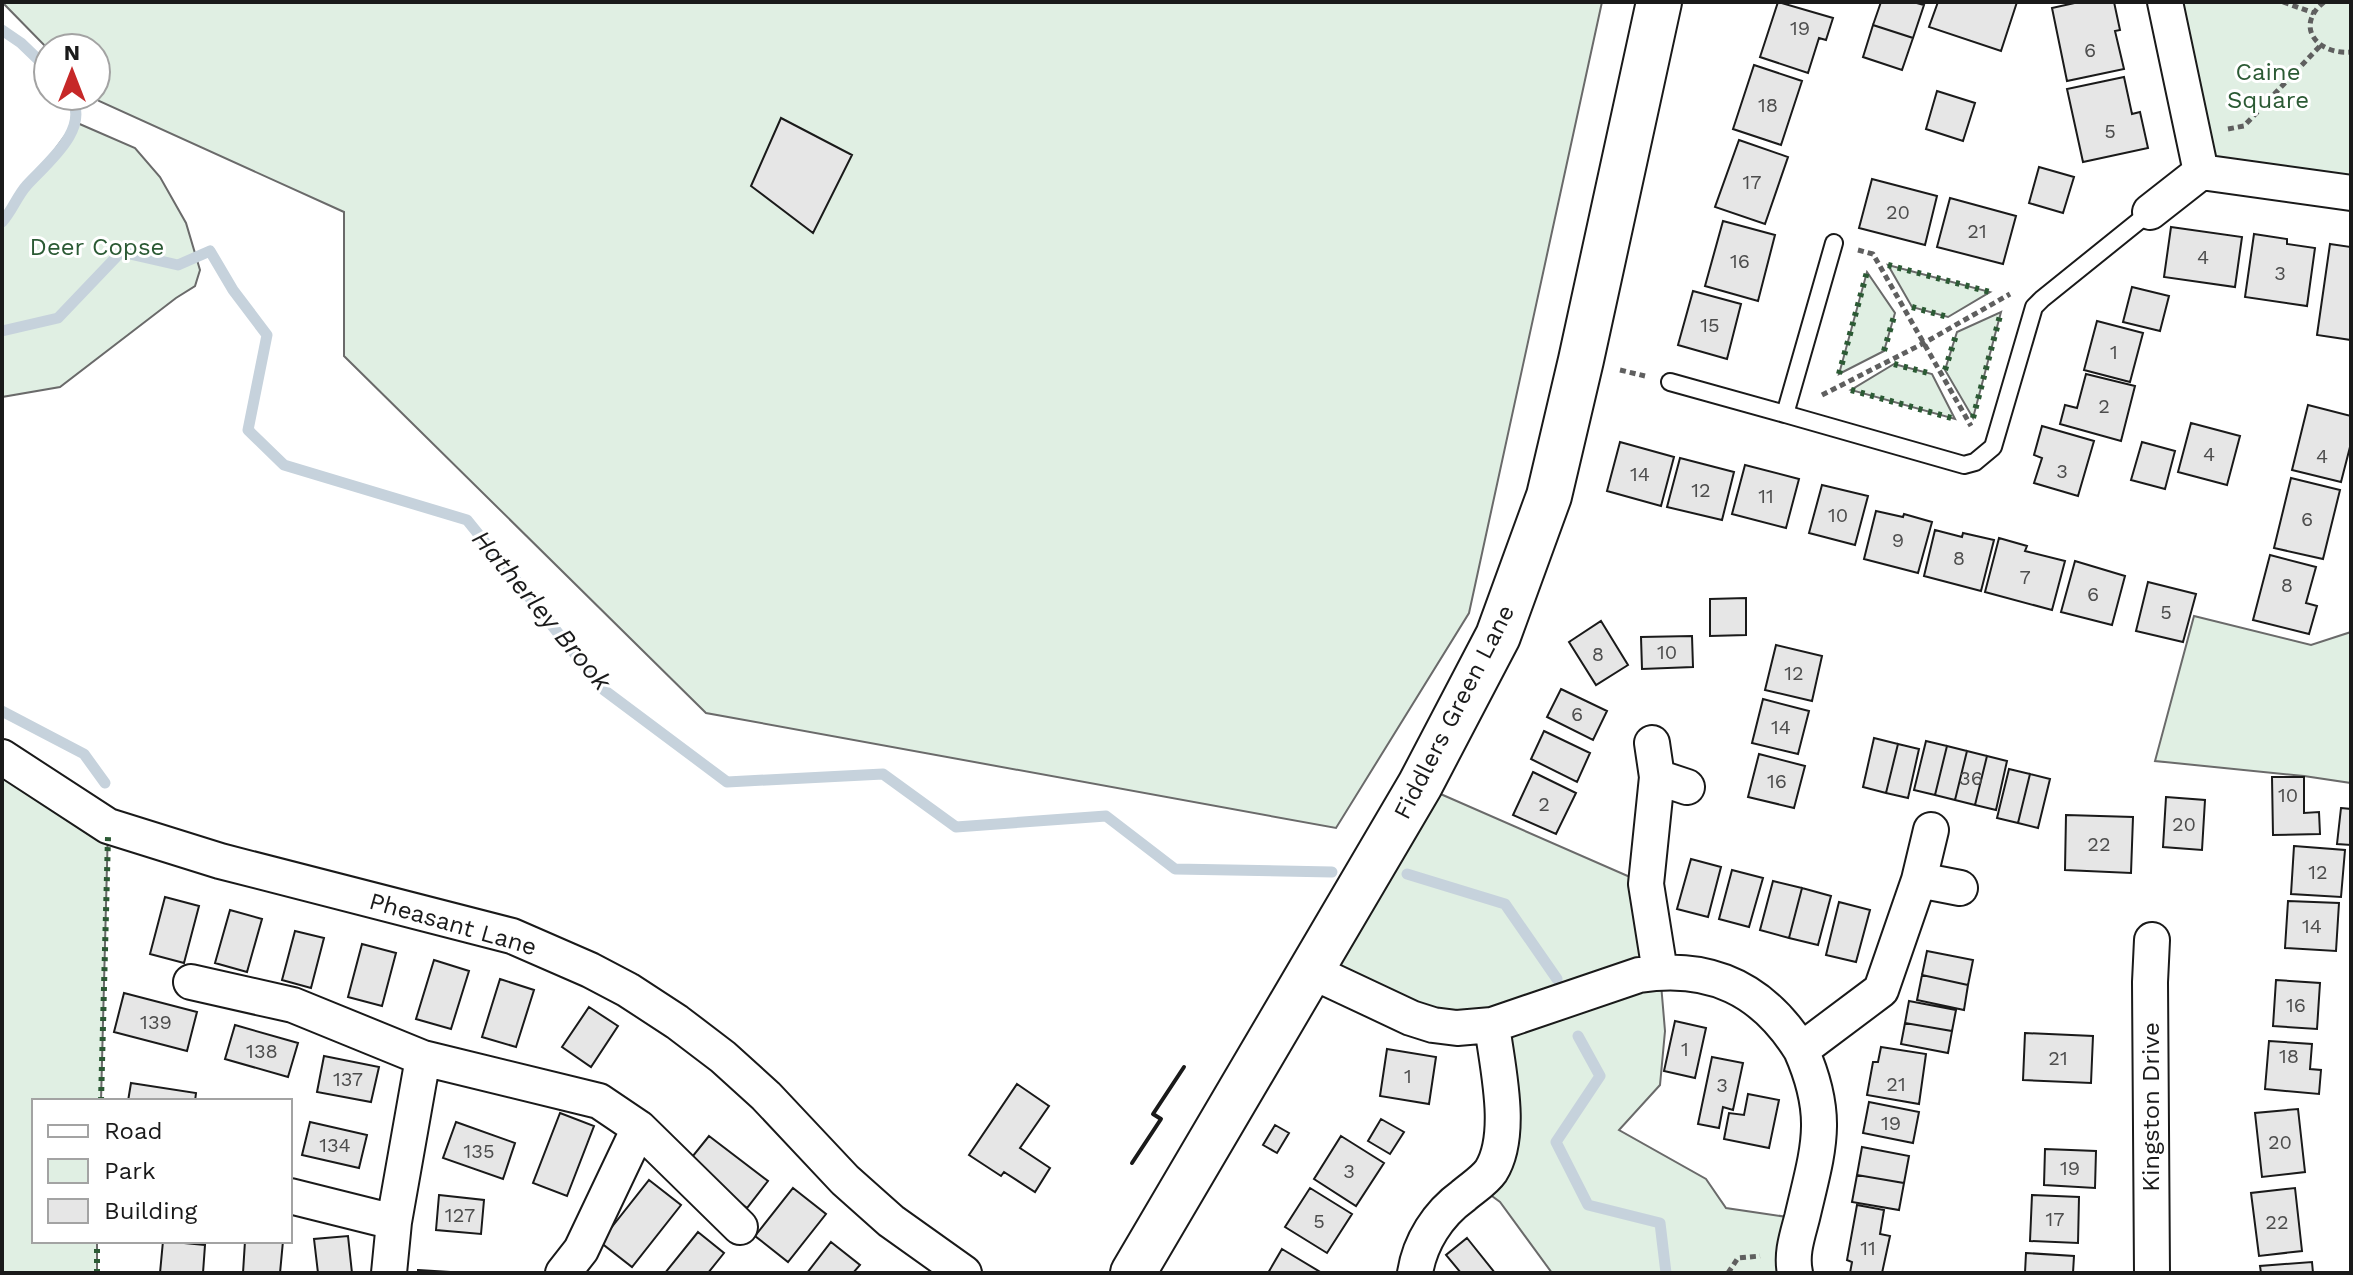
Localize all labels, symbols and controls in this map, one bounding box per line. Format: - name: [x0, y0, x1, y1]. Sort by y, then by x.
- house number: 19: [1790, 16, 1810, 40]
- north arrow: [32, 32, 112, 112]
- house number: 6: [2084, 38, 2096, 62]
- text: N: [64, 40, 80, 65]
- park label: Caine Square: [2227, 58, 2309, 114]
- house number: 18: [1758, 93, 1778, 117]
- house number: 5: [2104, 119, 2116, 143]
- house number: 17: [1742, 170, 1762, 194]
- house number: 20: [1886, 200, 1910, 224]
- house number: 21: [1967, 219, 1987, 243]
- park label: Deer Copse: [30, 233, 164, 261]
- house number: 4: [2197, 245, 2209, 269]
- house number: 16: [1730, 249, 1750, 273]
- house number: 3: [2274, 261, 2286, 285]
- house number: 15: [1700, 313, 1720, 337]
- house number: 1: [2110, 340, 2118, 364]
- house number: 2: [2098, 394, 2110, 418]
- house number: 4: [2203, 442, 2215, 466]
- house number: 4: [2316, 444, 2328, 468]
- house number: 3: [2056, 459, 2068, 483]
- house number: 14: [1630, 462, 1650, 486]
- house number: 12: [1691, 478, 1711, 502]
- house number: 11: [1758, 484, 1774, 508]
- house number: 10: [1828, 503, 1848, 527]
- house number: 6: [2301, 507, 2313, 531]
- water label: Hatherley Brook: [466, 524, 618, 697]
- house number: 9: [1892, 528, 1904, 552]
- house number: 8: [1953, 546, 1965, 570]
- house number: 7: [2019, 565, 2031, 589]
- house number: 8: [2281, 573, 2293, 597]
- house number: 6: [2087, 582, 2099, 606]
- street label: Fiddlers Green Lane: [1388, 600, 1520, 824]
- house number: 5: [2160, 600, 2172, 624]
- house number: 10: [1657, 640, 1677, 664]
- house number: 8: [1592, 642, 1604, 666]
- house number: 12: [1784, 661, 1804, 685]
- house number: 6: [1571, 702, 1583, 726]
- house number: 14: [1771, 715, 1791, 739]
- house number: 36: [1959, 766, 1983, 790]
- house number: 16: [1767, 769, 1787, 793]
- house number: 10: [2278, 783, 2298, 807]
- house number: 2: [1538, 792, 1550, 816]
- house number: 20: [2172, 812, 2196, 836]
- house number: 22: [2087, 832, 2111, 856]
- house number: 12: [2308, 860, 2328, 884]
- street label: Pheasant Lane: [366, 887, 540, 961]
- house number: 14: [2302, 914, 2322, 938]
- house number: 16: [2286, 993, 2306, 1017]
- house number: 139: [140, 1010, 172, 1034]
- street label: Kingston Drive: [2137, 1022, 2165, 1192]
- house number: 1: [1681, 1037, 1689, 1061]
- house number: 138: [246, 1039, 278, 1063]
- house number: 18: [2279, 1044, 2299, 1068]
- house number: 21: [2048, 1046, 2068, 1070]
- house number: 1: [1404, 1064, 1412, 1088]
- house number: 137: [333, 1067, 363, 1091]
- house number: 21: [1886, 1072, 1906, 1096]
- house number: 3: [1716, 1073, 1728, 1097]
- legend: [32, 1099, 292, 1243]
- house number: 19: [1881, 1111, 1901, 1135]
- text: Road: [104, 1117, 163, 1145]
- house number: 20: [2268, 1130, 2292, 1154]
- house number: 134: [319, 1133, 351, 1157]
- house number: 135: [463, 1139, 495, 1163]
- house number: 19: [2060, 1156, 2080, 1180]
- text: Park: [104, 1157, 156, 1185]
- house number: 3: [1343, 1159, 1355, 1183]
- text: Building: [104, 1197, 197, 1225]
- house number: 127: [445, 1203, 475, 1227]
- house number: 17: [2045, 1207, 2065, 1231]
- house number: 5: [1313, 1209, 1325, 1233]
- house number: 22: [2265, 1210, 2289, 1234]
- house number: 11: [1860, 1236, 1876, 1260]

